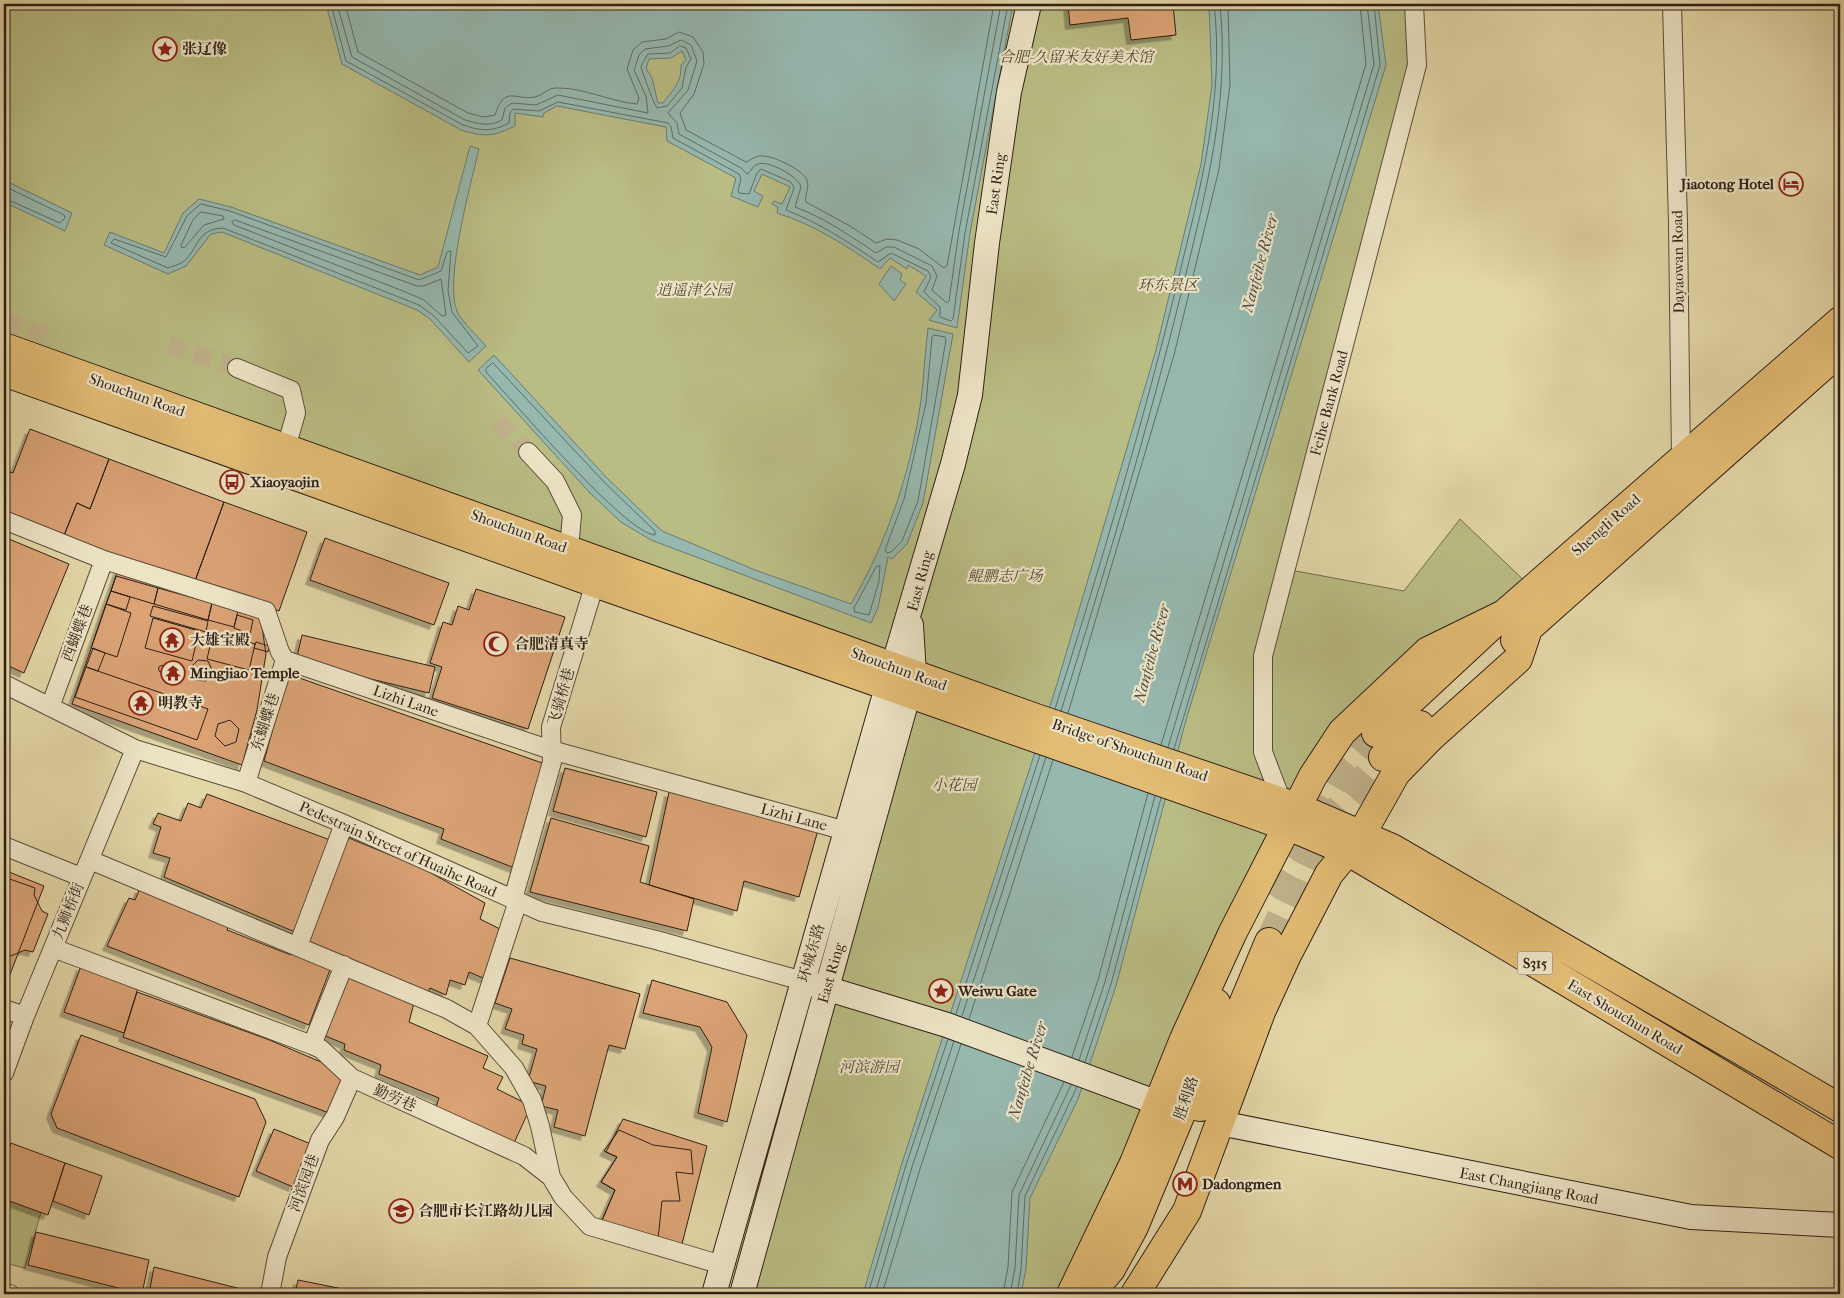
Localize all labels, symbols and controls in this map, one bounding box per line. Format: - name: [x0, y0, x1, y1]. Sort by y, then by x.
- place icon: 张辽像: [152, 36, 178, 62]
- place label: 张辽像: [182, 40, 227, 58]
- park label: 合肥-久留米友好美术馆: [999, 48, 1156, 66]
- street label: East Ring: [983, 151, 1009, 216]
- hotel icon: Jiaotong Hotel: [1778, 171, 1804, 197]
- place label: Jiaotong Hotel: [1679, 175, 1775, 193]
- street label: Dayaowan Road: [1668, 209, 1688, 314]
- water label: Nanfeihe River: [1237, 210, 1282, 315]
- park label: 环东景区: [1138, 276, 1200, 294]
- park label: 逍遥津公园: [656, 281, 733, 299]
- street label: Feihe Bank Road: [1306, 347, 1352, 458]
- street label: Shouchun Road: [87, 369, 188, 421]
- bus stop icon: Xiaoyaojin: [219, 469, 245, 495]
- place label: Xiaoyaojin: [249, 473, 320, 491]
- street label: Shengli Road: [1568, 490, 1645, 560]
- street label: Shouchun Road: [469, 505, 570, 557]
- street label: East Ring: [903, 548, 937, 613]
- park label: 鲲鹏志广场: [967, 567, 1044, 585]
- water label: Nanfeihe River: [1129, 600, 1174, 705]
- street label: 西蝴蝶巷: [58, 602, 96, 664]
- temple icon: 大雄宝殿: [159, 627, 185, 653]
- place label: 大雄宝殿: [190, 631, 250, 649]
- mosque icon: 合肥清真寺: [483, 631, 509, 657]
- place label: 合肥清真寺: [514, 635, 589, 653]
- street label: Shouchun Road: [849, 643, 950, 695]
- temple icon: Mingjiao Temple: [160, 660, 186, 686]
- place label: Mingjiao Temple: [189, 664, 300, 682]
- street label: 飞骑桥巷: [544, 666, 578, 728]
- street label: Lizhi Lane: [371, 681, 442, 721]
- temple icon: 明教寺: [128, 690, 154, 716]
- street label: 东蝴蝶巷: [247, 691, 283, 753]
- place label: 明教寺: [158, 694, 203, 712]
- street label: Bridge of Shouchun Road: [1050, 715, 1211, 785]
- park label: 小花园: [931, 776, 978, 794]
- street label: Pedestrain Street of Huaihe Road: [296, 797, 500, 901]
- street label: Lizhi Lane: [759, 799, 830, 835]
- street label: 九狮桥街: [48, 880, 88, 942]
- street label: 环城东路: [794, 922, 828, 984]
- street label: East Ring: [814, 940, 848, 1005]
- road number: S315: [1518, 951, 1552, 974]
- street label: East Shouchun Road: [1564, 976, 1686, 1059]
- place icon: Weiwu Gate: [928, 978, 954, 1004]
- place label: Weiwu Gate: [957, 982, 1037, 1000]
- water label: Nanfeihe River: [1003, 1017, 1052, 1122]
- park label: 河滨游园: [839, 1058, 901, 1076]
- street label: 胜利路: [1170, 1074, 1202, 1122]
- street label: 勤劳巷: [371, 1081, 419, 1115]
- street label: 河滨园巷: [285, 1152, 323, 1214]
- street label: East Changjiang Road: [1458, 1164, 1601, 1208]
- metro station icon: Dadongmen: [1172, 1171, 1198, 1197]
- place label: Dadongmen: [1202, 1175, 1282, 1193]
- school or university icon: 合肥市长江路幼儿园: [388, 1198, 414, 1224]
- place label: 合肥市长江路幼儿园: [418, 1202, 553, 1220]

